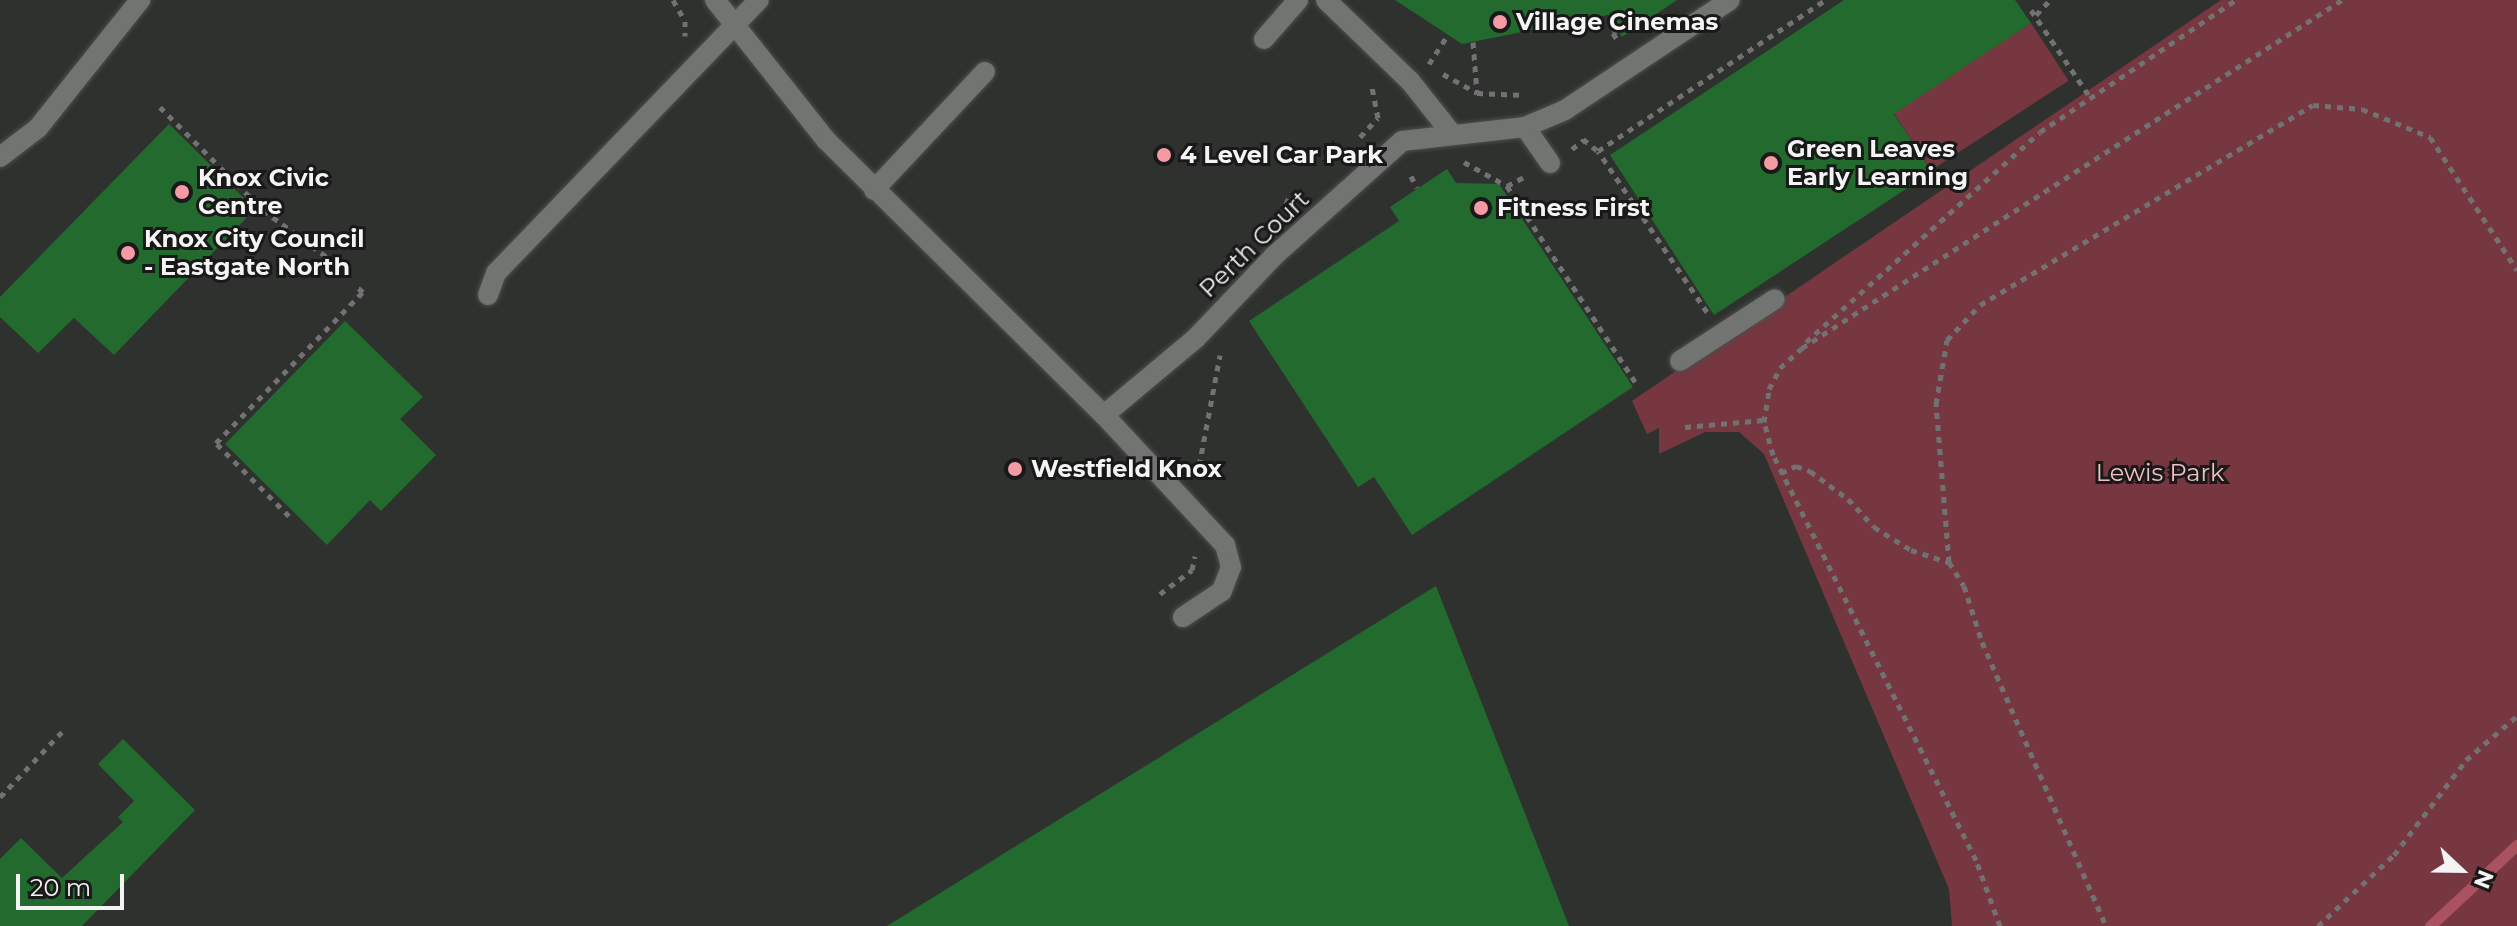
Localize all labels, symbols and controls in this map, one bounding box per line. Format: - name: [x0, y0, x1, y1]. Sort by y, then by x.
- place label: Village Cinemas: [1516, 8, 1718, 36]
- marker: Village Cinemas: [1491, 13, 1509, 31]
- place label: Green Leaves Early Learning: [1787, 135, 1968, 191]
- place label: 4 Level Car Park: [1180, 141, 1383, 169]
- marker: 4 Level Car Park: [1155, 146, 1173, 164]
- marker: Green Leaves Early Learning: [1762, 154, 1780, 172]
- place label: Knox Civic Centre: [198, 164, 329, 220]
- marker: Knox Civic Centre: [173, 183, 191, 201]
- street label: Perth Court: [1193, 185, 1315, 303]
- place label: Fitness First: [1497, 194, 1650, 222]
- marker: Fitness First: [1472, 199, 1490, 217]
- place label: Knox City Council - Eastgate North: [144, 225, 365, 281]
- marker: Knox City Council - Eastgate North: [119, 244, 137, 262]
- place label: Westfield Knox: [1031, 455, 1222, 483]
- park label: Lewis Park: [2096, 459, 2224, 487]
- marker: Westfield Knox: [1006, 460, 1024, 478]
- north arrow: [2421, 830, 2501, 910]
- scale bar: [20, 858, 128, 908]
- text: N: [2468, 866, 2500, 892]
- text: 20 m: [30, 873, 91, 902]

